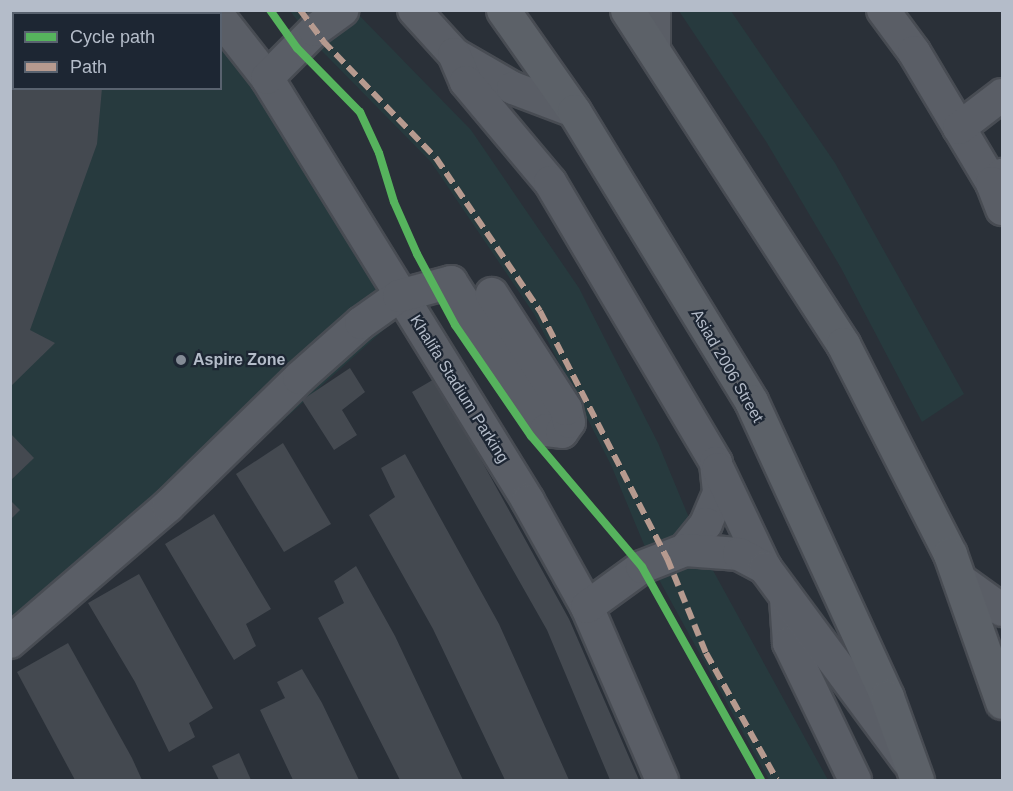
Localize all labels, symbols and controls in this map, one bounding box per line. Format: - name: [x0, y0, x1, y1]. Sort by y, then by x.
- legend: [12, 12, 222, 90]
- text: Cycle path: [70, 27, 155, 47]
- text: Path: [70, 57, 107, 77]
- street label: Asiad 2006 Street: [687, 306, 767, 426]
- street label: Khalifa Stadium Parking: [406, 312, 512, 466]
- place label: Aspire Zone: [193, 350, 285, 370]
- marker: Aspire Zone: [174, 353, 188, 367]

